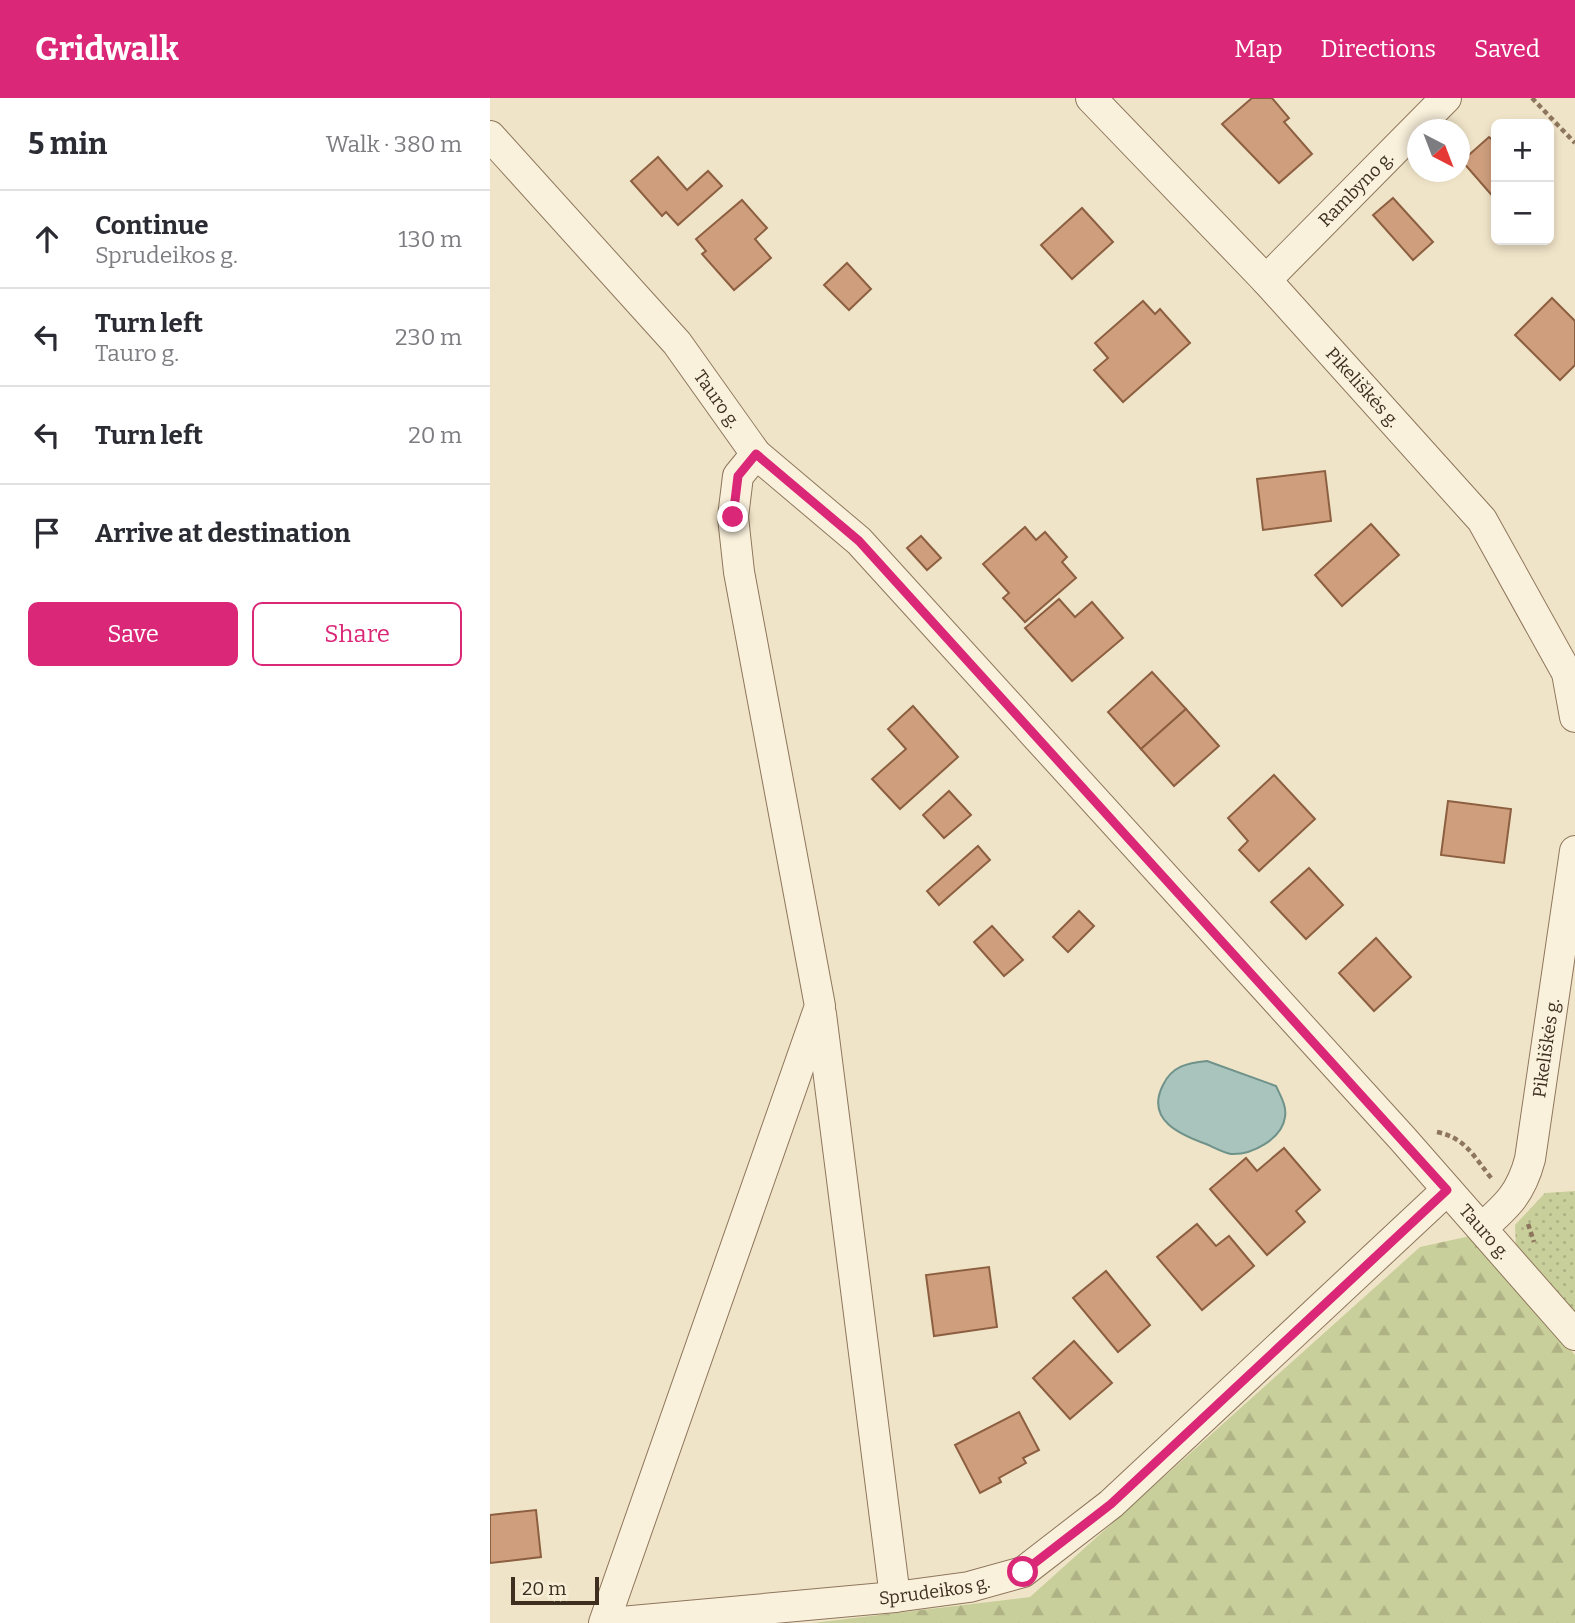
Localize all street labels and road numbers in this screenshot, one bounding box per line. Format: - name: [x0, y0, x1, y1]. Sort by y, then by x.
- street label: Rambyno g.: [1314, 147, 1398, 231]
- street label: Pikeliškės g.: [1321, 343, 1404, 432]
- street label: Tauro g.: [689, 366, 745, 432]
- street label: Pikeliškės g.: [1528, 997, 1564, 1099]
- street label: Tauro g.: [1454, 1200, 1514, 1264]
- street label: Sprudeikos g.: [878, 1571, 992, 1609]

